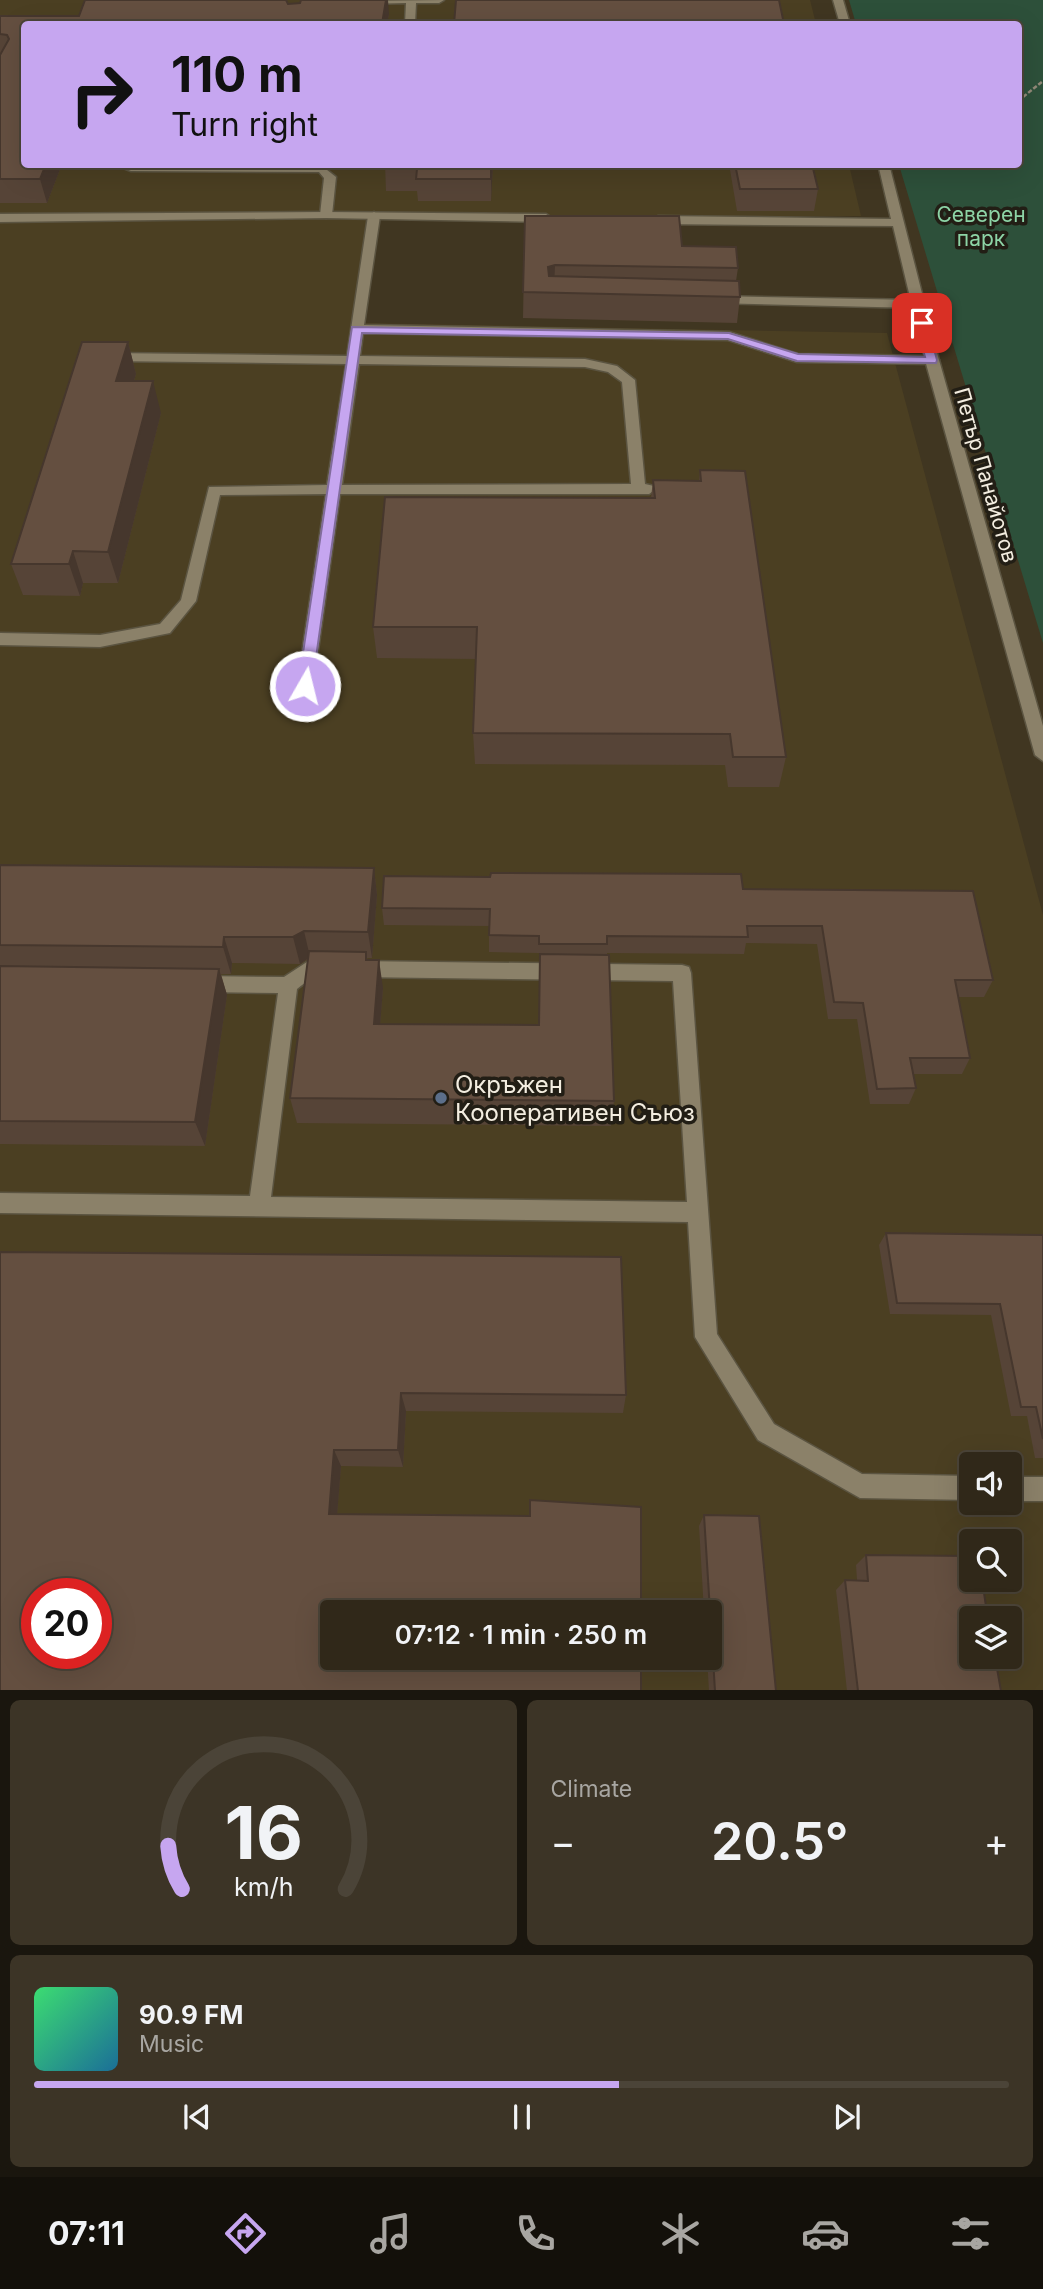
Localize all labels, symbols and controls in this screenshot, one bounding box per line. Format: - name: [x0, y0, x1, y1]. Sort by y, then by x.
- text: 110 m: [171, 45, 303, 104]
- icon: right: [56, 49, 147, 140]
- text: Turn right: [171, 105, 318, 144]
- park label: Северен парк: [936, 202, 1026, 251]
- pin: [892, 293, 952, 353]
- icon: arrive: [903, 304, 941, 342]
- street label: Петър Панайотов: [949, 385, 1023, 565]
- position arrow: [268, 649, 342, 723]
- place label: Окръжен Кооперативен Съюз: [455, 1070, 695, 1127]
- marker: Окръжен Кооперативен Съюз: [433, 1090, 449, 1106]
- map controls: [959, 1452, 1022, 1669]
- button: sound: [959, 1452, 1022, 1515]
- button: search: [959, 1529, 1022, 1592]
- speed limit sign: 20: [21, 1578, 112, 1669]
- button: layers: [959, 1606, 1022, 1669]
- text: 07:12 · 1 min · 250 m: [395, 1619, 647, 1650]
- text: Climate: [551, 1775, 632, 1803]
- text: 16: [224, 1788, 303, 1877]
- text: 20.5°: [711, 1810, 849, 1873]
- text: −: [551, 1819, 576, 1865]
- text: +: [984, 1819, 1009, 1865]
- text: km/h: [234, 1871, 293, 1901]
- text: 90.9 FM: [139, 1999, 244, 2030]
- text: Music: [139, 2030, 204, 2058]
- icon: previous: [178, 2098, 216, 2136]
- icon: pause: [503, 2098, 541, 2136]
- icon: next: [828, 2098, 866, 2136]
- icon: directions: [221, 2209, 270, 2258]
- icon: music: [366, 2209, 415, 2258]
- icon: phone: [511, 2209, 560, 2258]
- icon: climate: [656, 2209, 705, 2258]
- icon: car: [801, 2209, 850, 2258]
- icon: filters: [946, 2209, 995, 2258]
- text: 07:11: [48, 2214, 125, 2253]

